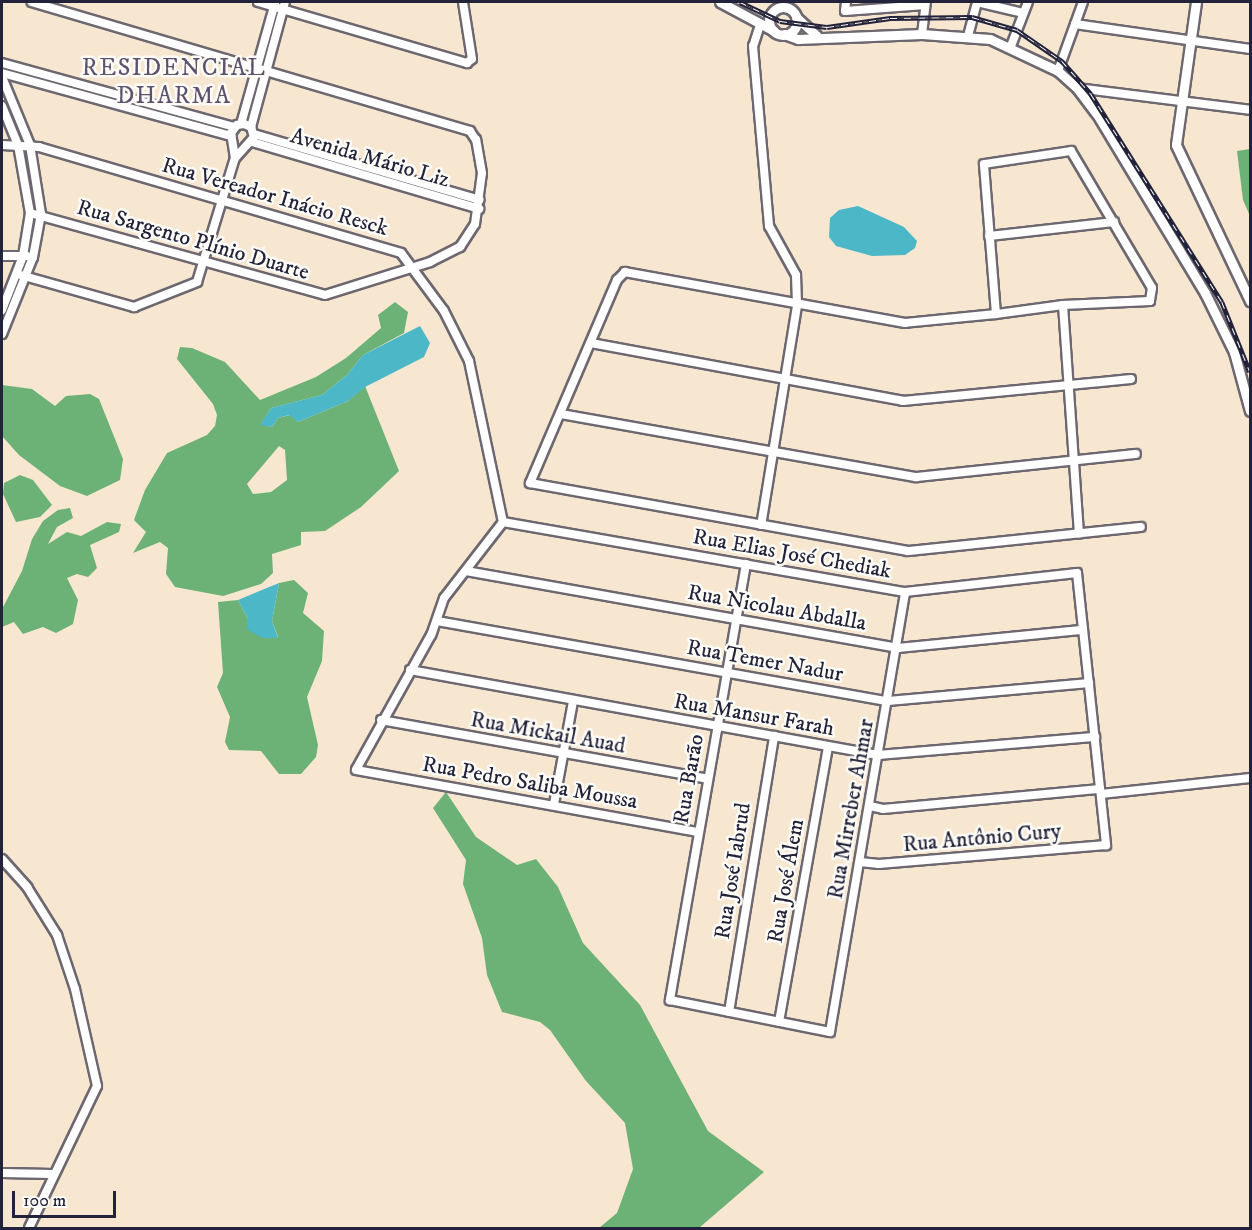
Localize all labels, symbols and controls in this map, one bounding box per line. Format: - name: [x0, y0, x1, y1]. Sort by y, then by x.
- district label: RESIDENCIAL DHARMA: [82, 55, 266, 111]
- street label: Avenida Mário Liz: [287, 123, 453, 193]
- street label: Rua Vereador Inácio Resck: [159, 152, 391, 242]
- street label: Rua Sargento Plínio Duarte: [74, 194, 312, 286]
- street label: Rua Elias José Chediak: [691, 524, 893, 584]
- street label: Rua Nicolau Abdalla: [686, 579, 868, 637]
- street label: Rua Temer Nadur: [685, 634, 845, 688]
- street label: Rua Mansur Farah: [672, 688, 836, 742]
- street label: Rua Mickail Auad: [469, 706, 627, 760]
- street label: Rua Mirreber Ahmar: [822, 717, 880, 901]
- street label: Rua Barão: [668, 732, 710, 826]
- street label: Rua Pedro Saliba Moussa: [420, 751, 640, 815]
- street label: Rua José Iabrud: [709, 801, 757, 941]
- street label: Rua José Álem: [762, 817, 810, 945]
- street label: Rua Antônio Cury: [902, 818, 1062, 858]
- scale bar: [15, 1179, 118, 1217]
- text: 100 m: [23, 1190, 66, 1212]

